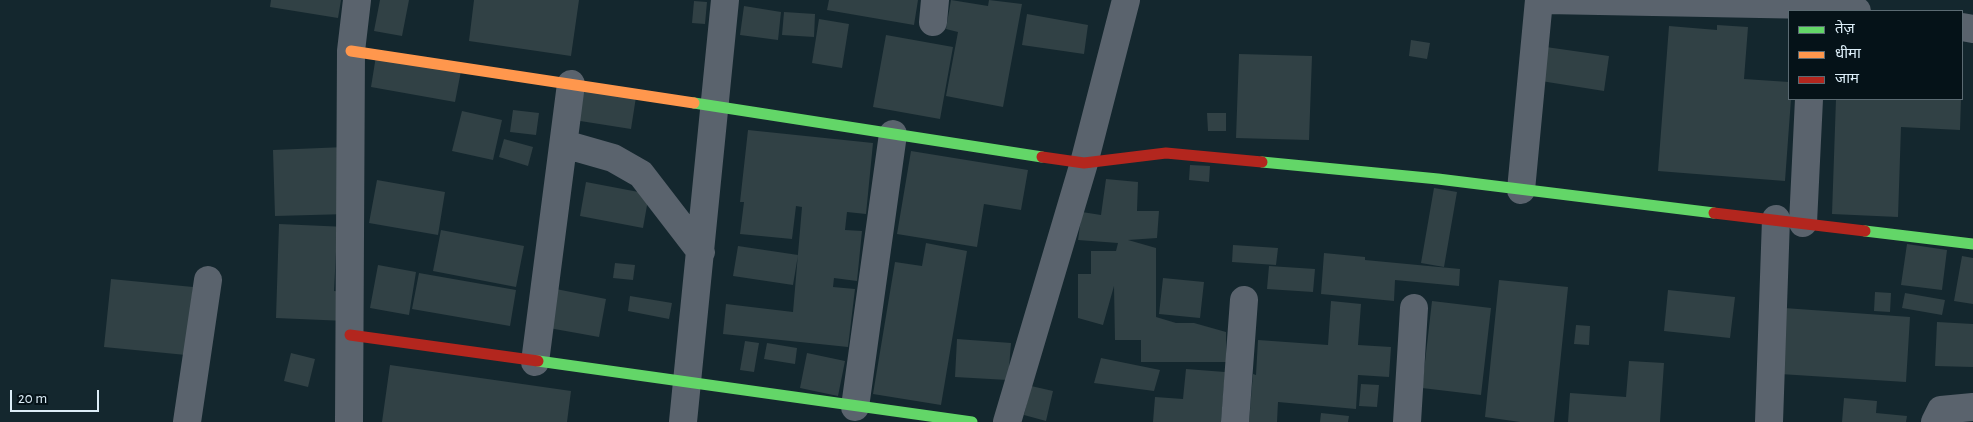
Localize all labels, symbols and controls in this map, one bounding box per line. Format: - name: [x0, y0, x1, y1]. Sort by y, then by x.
- legend: [1788, 10, 1963, 100]
- text: तेज़: [1835, 21, 1855, 36]
- text: धीमा: [1835, 46, 1861, 61]
- text: जाम: [1835, 71, 1859, 86]
- scale bar: [12, 380, 101, 412]
- text: 20 m: [18, 391, 47, 406]

